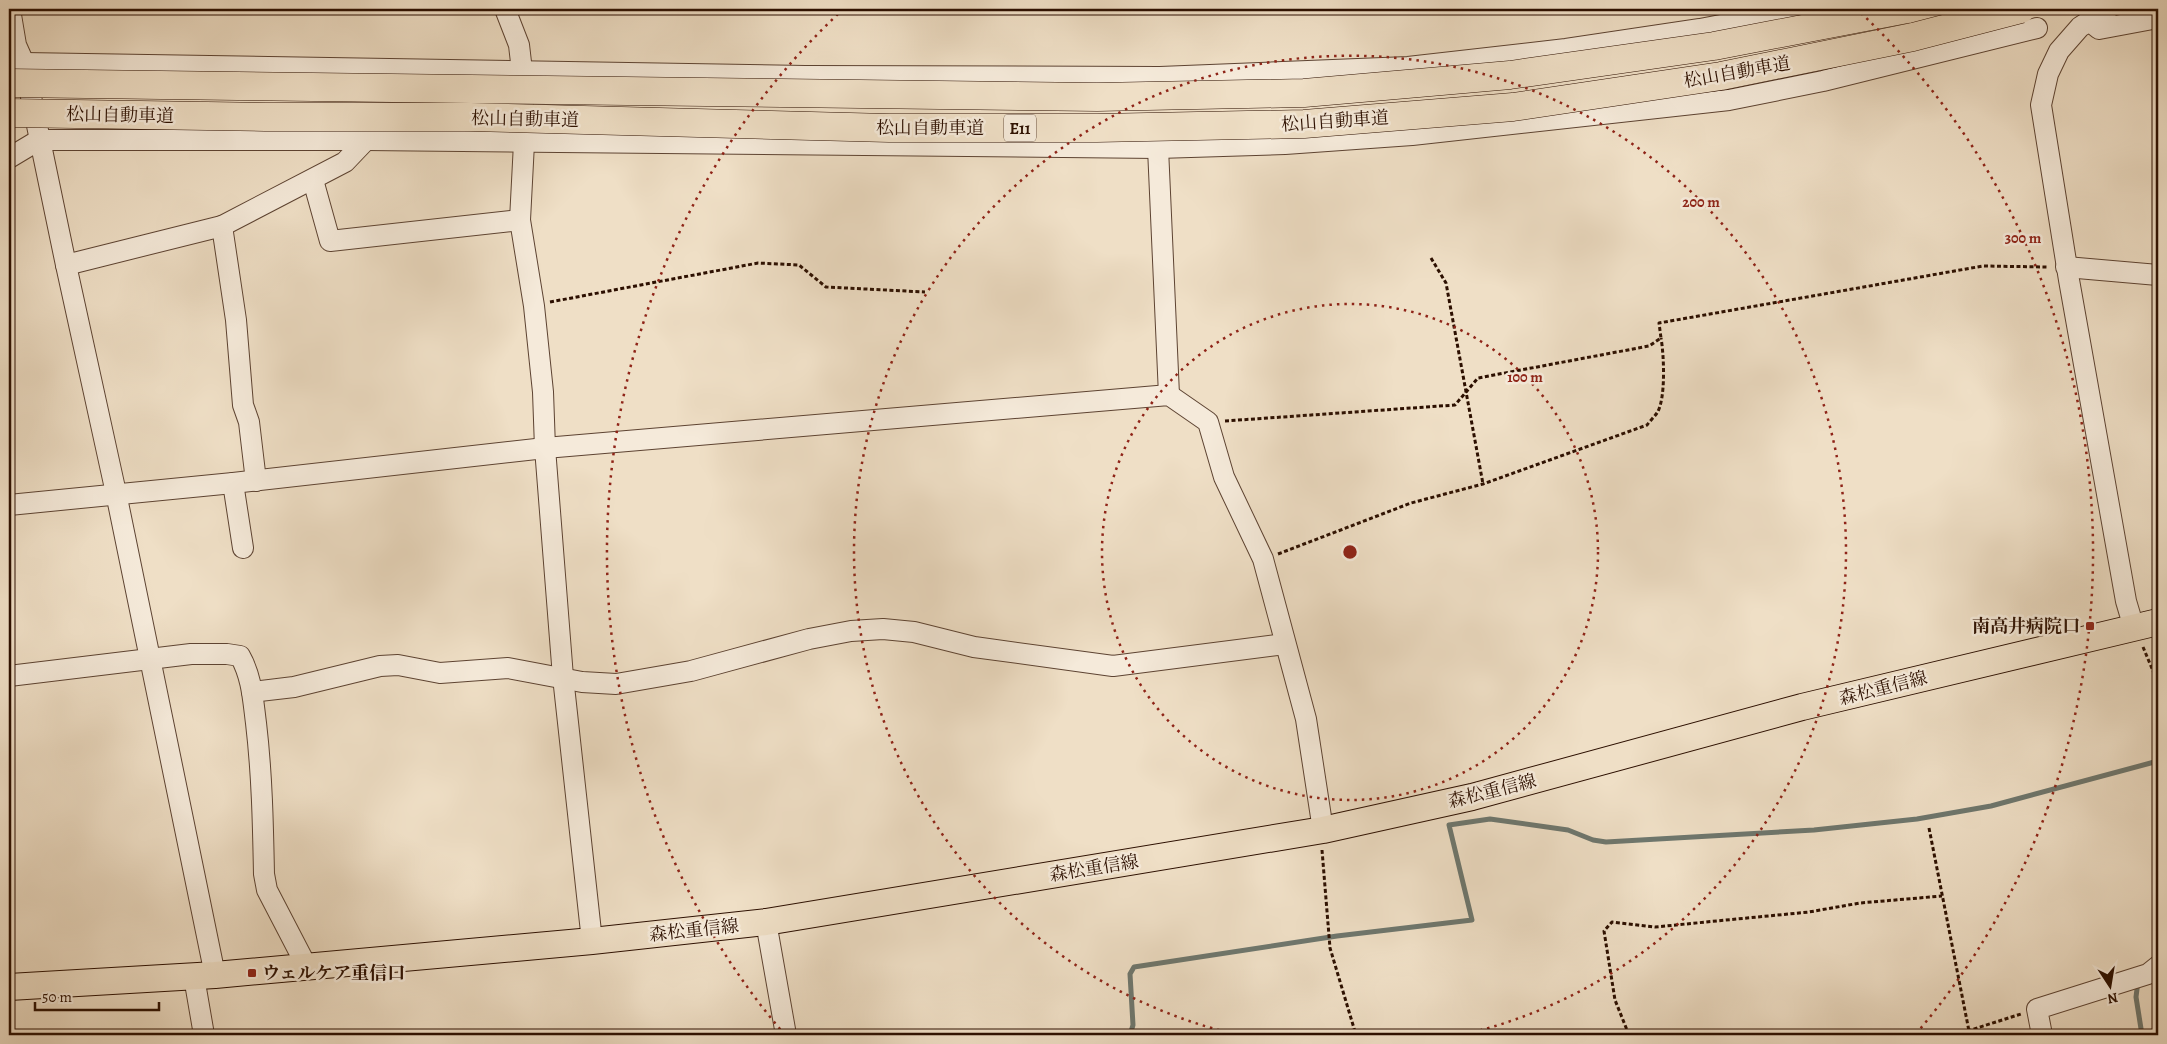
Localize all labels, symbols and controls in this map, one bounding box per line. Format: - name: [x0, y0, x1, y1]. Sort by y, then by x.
- street label: 松山自動車道: [1682, 51, 1792, 93]
- street label: 松山自動車道: [66, 102, 174, 128]
- street label: 松山自動車道: [1280, 105, 1390, 137]
- street label: 松山自動車道: [471, 106, 579, 132]
- road number: E11: [1004, 115, 1036, 142]
- street label: 松山自動車道: [876, 116, 984, 140]
- text: 200 m: [1682, 192, 1720, 212]
- text: 300 m: [2005, 228, 2042, 248]
- text: 100 m: [1507, 367, 1543, 387]
- centre of rings: [1341, 543, 1359, 561]
- place label: 南高井病院口: [1972, 614, 2080, 638]
- marker: 南高井病院口: [2084, 620, 2096, 632]
- street label: 森松重信線: [1836, 665, 1930, 711]
- street label: 森松重信線: [1445, 768, 1539, 814]
- street label: 森松重信線: [1048, 849, 1140, 887]
- street label: 森松重信線: [648, 913, 740, 947]
- place label: ウェルケア重信口: [262, 961, 405, 985]
- north arrow: [2084, 962, 2134, 1012]
- marker: ウェルケア重信口: [246, 967, 258, 979]
- scale bar: [35, 979, 159, 1011]
- text: 50 m: [42, 987, 72, 1007]
- text: N: [2106, 988, 2120, 1009]

